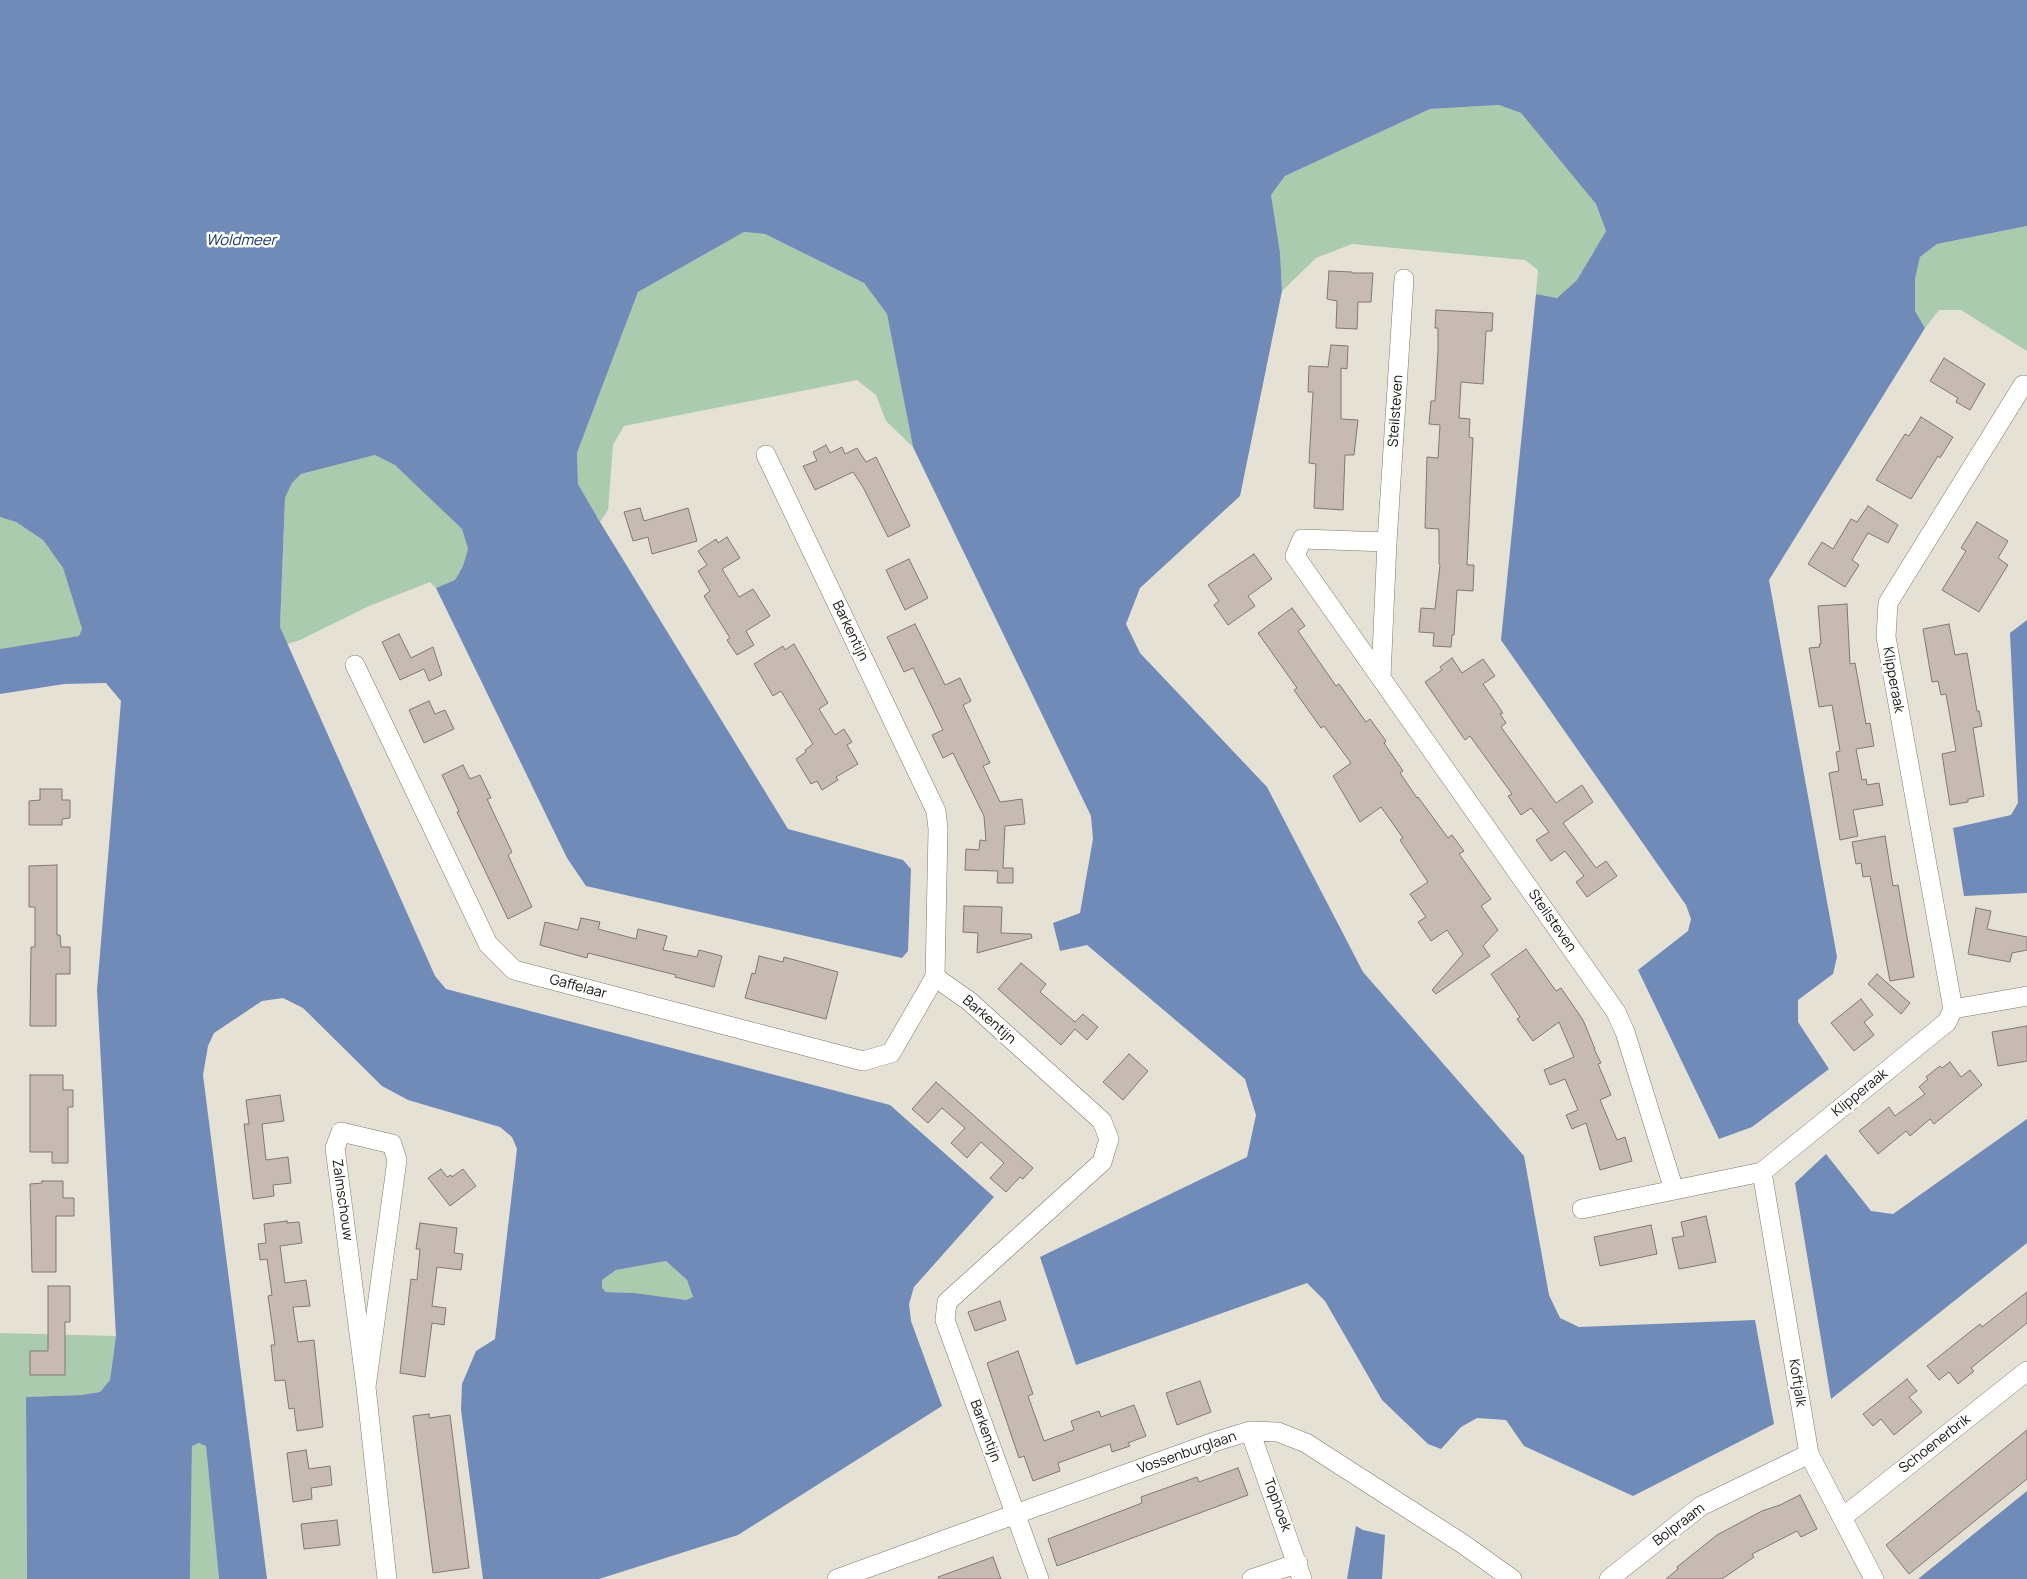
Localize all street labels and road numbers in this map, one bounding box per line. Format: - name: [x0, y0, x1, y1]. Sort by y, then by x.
- street label: Steilsteven: [1385, 374, 1407, 448]
- street label: Barkentijn: [828, 598, 872, 664]
- street label: Klipperaak: [1879, 646, 1907, 714]
- street label: Steilsteven: [1524, 887, 1580, 955]
- street label: Gaffelaar: [547, 971, 609, 1003]
- street label: Barkentijn: [959, 992, 1019, 1048]
- street label: Klipperaak: [1829, 1065, 1891, 1121]
- street label: Zalmschouw: [328, 1158, 356, 1242]
- street label: Koftjalk: [1785, 1358, 1809, 1408]
- street label: Barkentijn: [966, 1397, 1004, 1465]
- street label: Schoenerbrik: [1896, 1411, 1974, 1477]
- street label: Vossenburglaan: [1135, 1428, 1239, 1478]
- street label: Tophoek: [1260, 1476, 1294, 1534]
- street label: Bolpraam: [1650, 1500, 1708, 1550]

